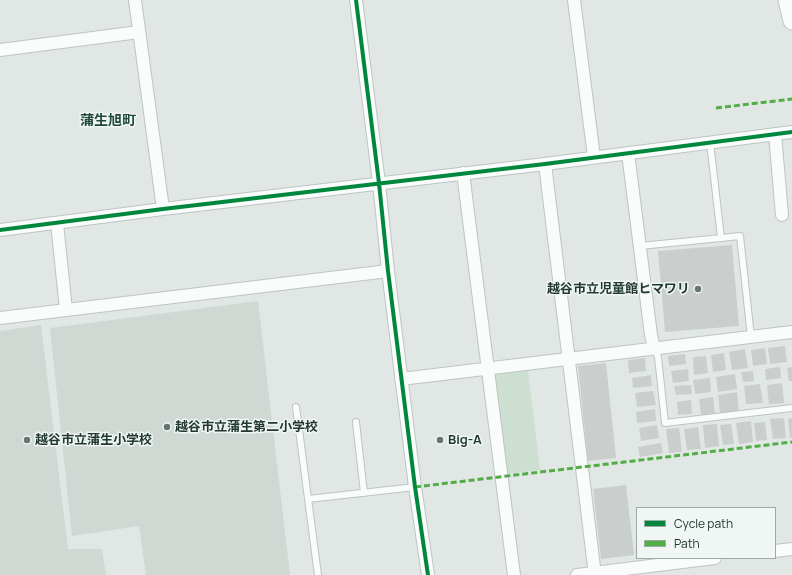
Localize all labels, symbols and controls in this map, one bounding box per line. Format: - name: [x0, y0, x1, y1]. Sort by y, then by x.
- district label: 蒲生旭町: [80, 113, 136, 129]
- place label: 越谷市立児童館ヒマワリ: [547, 281, 690, 297]
- marker: 越谷市立児童館ヒマワリ: [693, 284, 703, 294]
- place label: 越谷市立蒲生第二小学校: [175, 419, 318, 435]
- marker: 越谷市立蒲生第二小学校: [162, 422, 172, 432]
- place label: 越谷市立蒲生小学校: [35, 432, 152, 448]
- place label: Big-A: [448, 432, 482, 448]
- marker: 越谷市立蒲生小学校: [22, 435, 32, 445]
- marker: Big-A: [435, 435, 445, 445]
- legend: [636, 507, 776, 559]
- text: Cycle path: [674, 515, 733, 532]
- text: Path: [674, 535, 700, 552]

